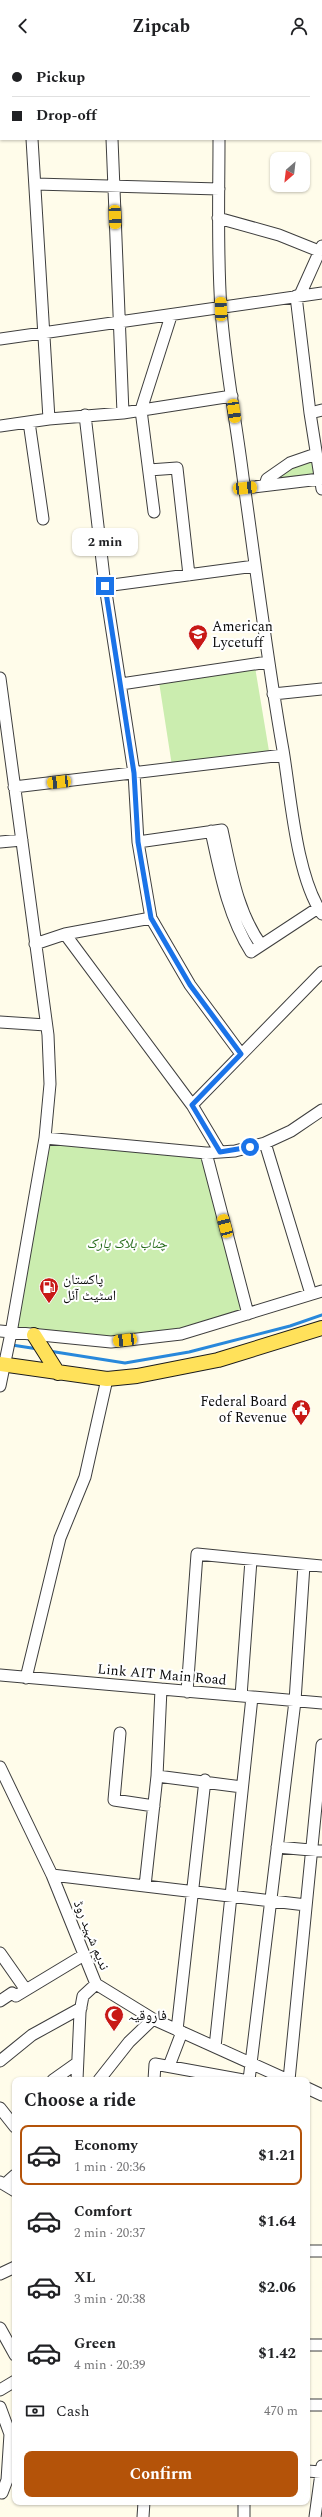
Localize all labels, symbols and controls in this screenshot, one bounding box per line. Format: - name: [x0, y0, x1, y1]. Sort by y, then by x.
- text: Zipcab: [132, 13, 190, 40]
- icon: back: [12, 15, 34, 37]
- icon: person: [288, 15, 310, 37]
- text: Pickup: [36, 66, 85, 89]
- text: Drop-off: [36, 104, 97, 127]
- north arrow: [270, 152, 310, 192]
- map controls: [270, 152, 310, 192]
- car: [109, 205, 121, 229]
- car: [215, 297, 227, 321]
- car: [226, 398, 242, 424]
- car: [232, 481, 258, 495]
- callout: 2 min: [72, 528, 138, 556]
- text: 2 min: [88, 532, 122, 552]
- route end: [96, 577, 114, 595]
- place label: American Lycetuff: [212, 616, 273, 653]
- school or university icon: American Lycetuff: [187, 623, 209, 651]
- car: [46, 775, 72, 789]
- route start: [241, 1138, 259, 1156]
- car: [216, 1213, 234, 1239]
- park label: چناب بلاک پارک: [87, 1233, 168, 1254]
- place label: پاکستان اسٹیٹ آئل: [63, 1269, 116, 1306]
- fuel station icon: پاکستان اسٹیٹ آئل: [38, 1276, 60, 1304]
- car: [112, 1333, 138, 1347]
- place label: Federal Board of Revenue: [200, 1391, 287, 1428]
- public building icon: Federal Board of Revenue: [290, 1398, 312, 1426]
- street label: Link AIT Main Road: [97, 1658, 228, 1691]
- street label: ندیم شہید روڈ: [68, 1897, 115, 1973]
- mosque icon: فاروقیہ: [103, 2004, 125, 2032]
- place label: فاروقیہ: [128, 2005, 167, 2026]
- text: Choose a ride: [24, 2087, 136, 2114]
- text: Economy: [74, 2134, 138, 2157]
- icon: car: [26, 2137, 62, 2173]
- text: $1.21: [258, 2144, 296, 2167]
- text: 1 min · 20:36: [74, 2157, 146, 2177]
- text: Comfort: [74, 2200, 132, 2223]
- icon: car: [26, 2203, 62, 2239]
- text: $1.64: [258, 2210, 296, 2233]
- text: 2 min · 20:37: [74, 2223, 146, 2243]
- text: XL: [74, 2266, 95, 2289]
- icon: car: [26, 2269, 62, 2305]
- text: $2.06: [258, 2276, 296, 2299]
- text: 3 min · 20:38: [74, 2289, 146, 2309]
- text: Green: [74, 2332, 116, 2355]
- icon: car: [26, 2335, 62, 2371]
- text: $1.42: [258, 2342, 296, 2365]
- text: 4 min · 20:39: [74, 2355, 146, 2375]
- icon: cash: [24, 2400, 46, 2422]
- text: Cash: [56, 2400, 89, 2423]
- text: 470 m: [264, 2401, 298, 2421]
- button: Confirm: [24, 2451, 298, 2497]

